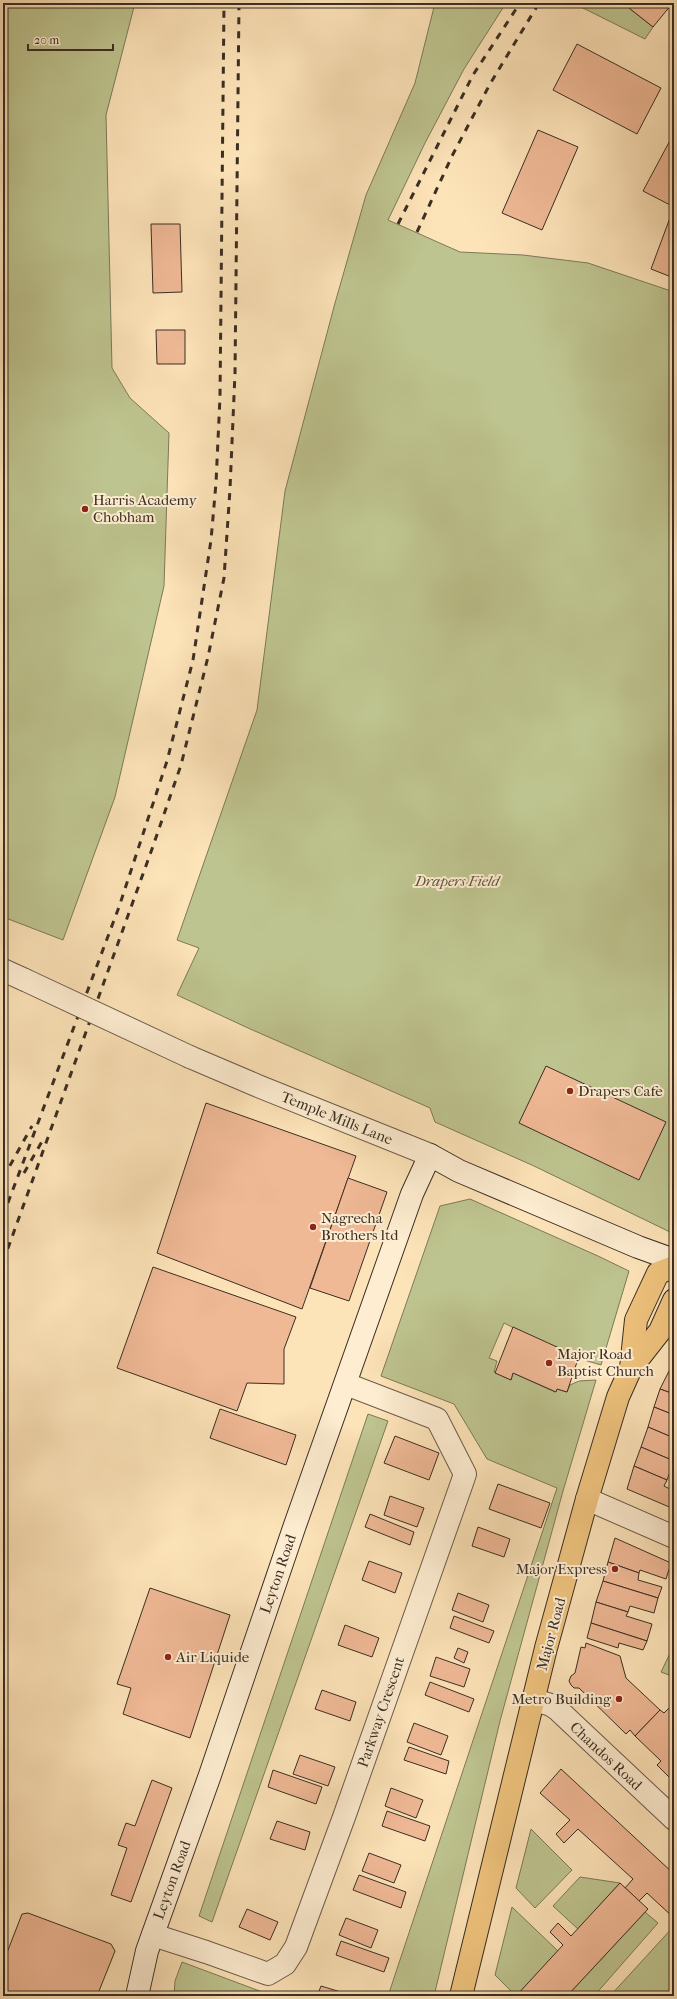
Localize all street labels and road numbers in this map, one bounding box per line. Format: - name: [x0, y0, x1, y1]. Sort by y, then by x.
- street label: Temple Mills Lane: [279, 1087, 396, 1149]
- street label: Leyton Road: [256, 1531, 300, 1616]
- street label: Major Road: [533, 1595, 570, 1673]
- street label: Parkway Crescent: [354, 1654, 409, 1770]
- street label: Chandos Road: [566, 1718, 646, 1795]
- street label: Leyton Road: [149, 1837, 195, 1922]

